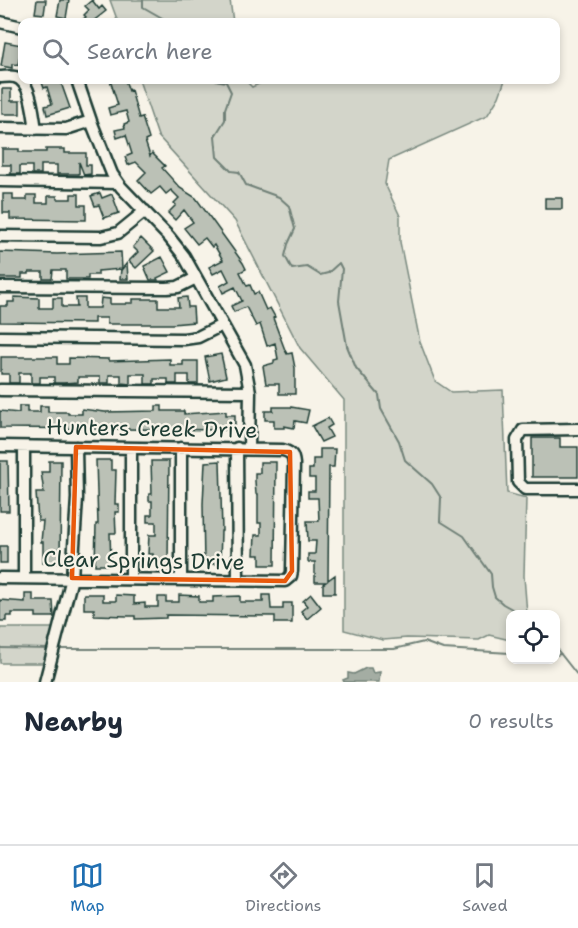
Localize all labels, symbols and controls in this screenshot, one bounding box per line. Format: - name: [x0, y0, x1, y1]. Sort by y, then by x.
- search box: [18, 18, 560, 84]
- icon: search: [39, 35, 72, 68]
- text: Search here: [87, 37, 213, 66]
- street label: Hunters Creek Drive: [46, 412, 258, 445]
- street label: Clear Springs Drive: [43, 544, 245, 577]
- map controls: [506, 610, 560, 664]
- button: locate: [506, 610, 560, 664]
- text: Nearby: [24, 704, 123, 739]
- text: 0 results: [468, 708, 554, 734]
- tab: Map: [70, 859, 105, 916]
- tab: Directions: [245, 859, 322, 916]
- tab: Saved: [462, 859, 508, 916]

